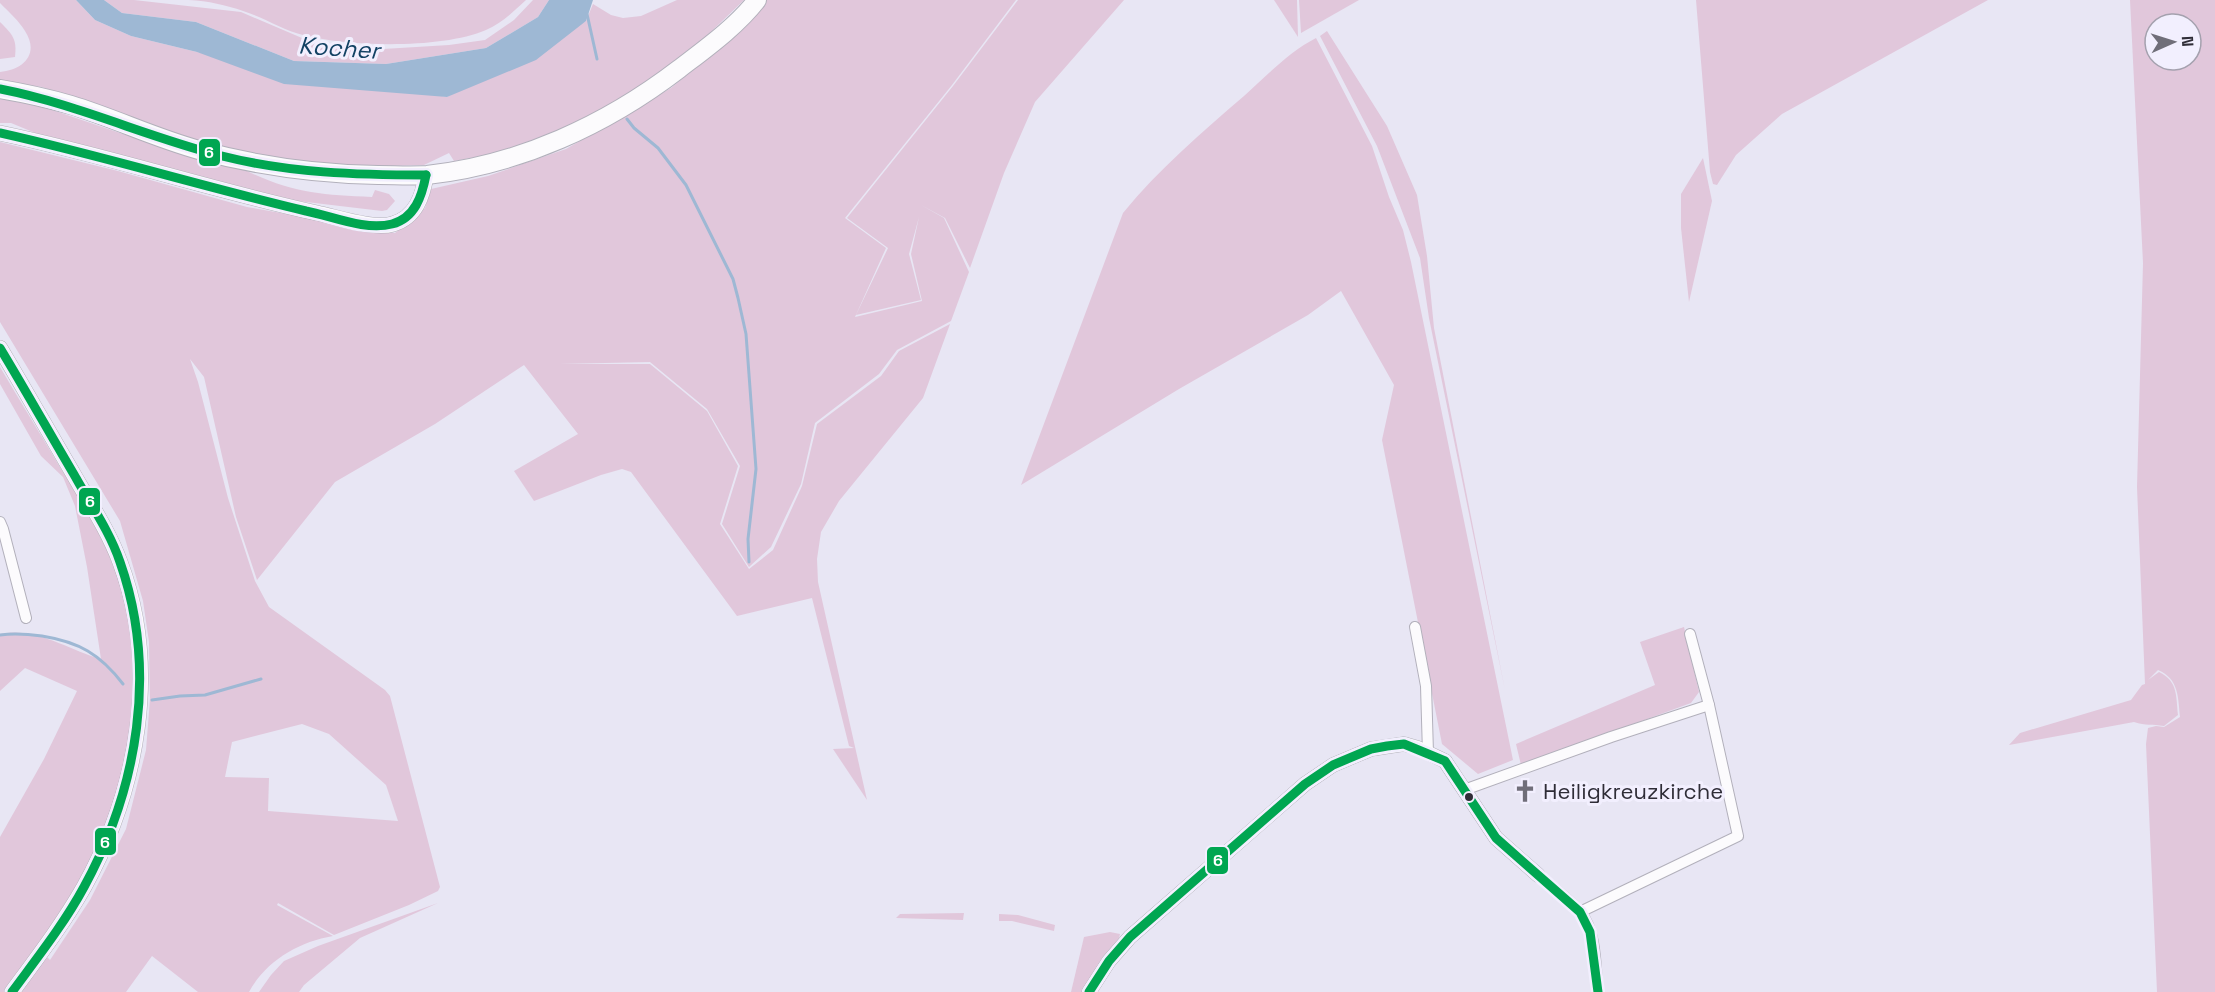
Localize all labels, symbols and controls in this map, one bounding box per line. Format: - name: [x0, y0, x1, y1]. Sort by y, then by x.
- north arrow: [2143, 12, 2203, 72]
- water label: Kocher: [297, 29, 384, 66]
- text: N: [2177, 35, 2198, 47]
- line badge: 6: [198, 138, 221, 167]
- text: 6: [204, 142, 214, 163]
- line badge: 6: [78, 487, 101, 516]
- text: 6: [85, 491, 95, 512]
- place label: Heiligkreuzkirche: [1543, 777, 1723, 805]
- church icon: Heiligkreuzkirche: [1512, 778, 1538, 804]
- unlabelled marker: [1463, 791, 1475, 803]
- line badge: 6: [94, 827, 117, 856]
- text: 6: [100, 832, 110, 853]
- line badge: 6: [1206, 846, 1229, 875]
- text: 6: [1213, 850, 1223, 871]

